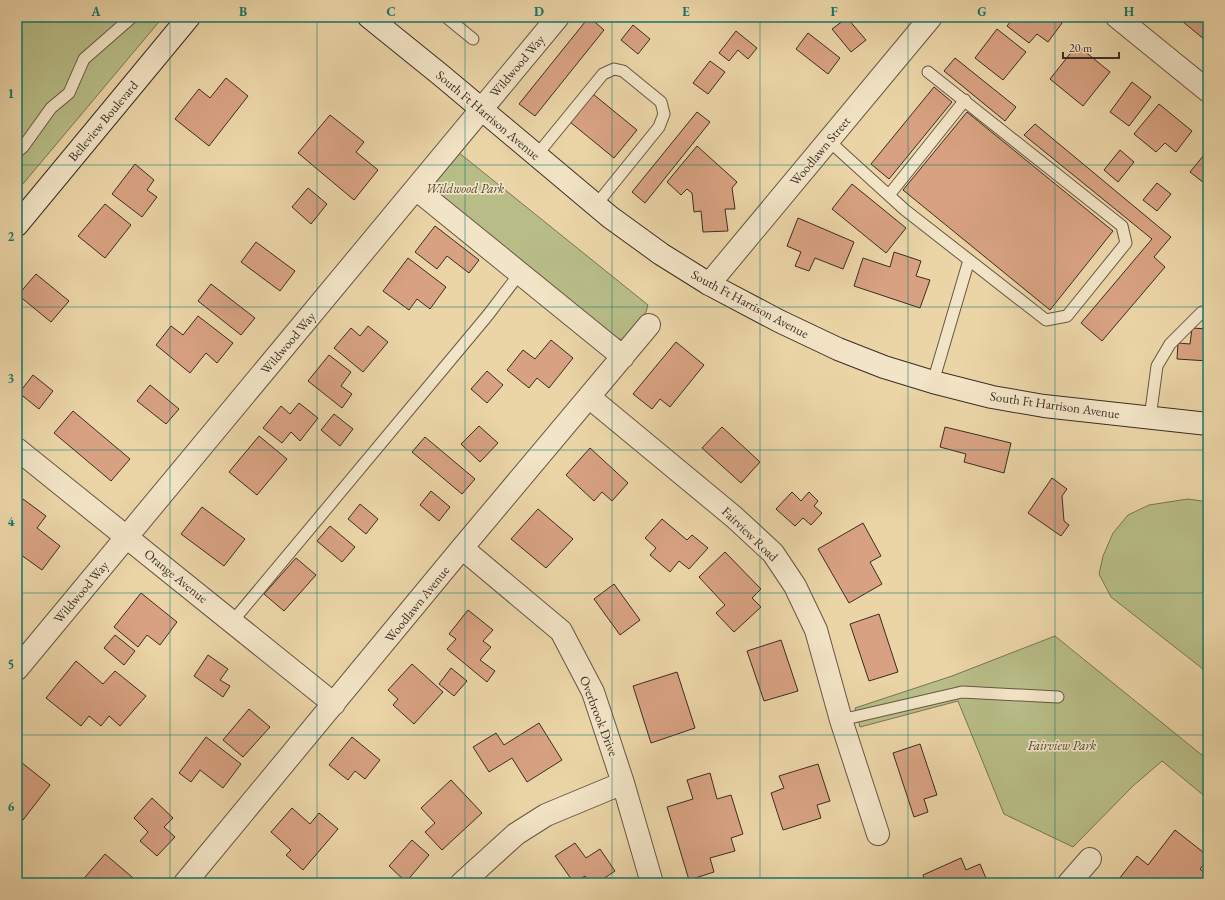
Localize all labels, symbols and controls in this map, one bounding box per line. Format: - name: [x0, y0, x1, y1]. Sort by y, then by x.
- text: A: [90, 3, 101, 20]
- text: B: [239, 3, 247, 20]
- text: C: [386, 3, 396, 20]
- text: D: [534, 3, 544, 20]
- text: E: [682, 3, 690, 20]
- text: F: [830, 3, 838, 20]
- text: G: [977, 3, 987, 20]
- text: H: [1124, 3, 1135, 20]
- street label: Wildwood Way: [486, 31, 548, 101]
- scale bar: [1063, 34, 1119, 60]
- text: 20 m: [1069, 40, 1093, 56]
- street label: South Ft Harrison Avenue: [432, 66, 544, 164]
- street label: Belleview Boulevard: [64, 77, 142, 165]
- text: 1: [8, 85, 15, 102]
- street label: Woodlawn Street: [786, 113, 854, 189]
- park label: Wildwood Park: [426, 180, 504, 197]
- text: 2: [8, 228, 15, 245]
- street label: South Ft Harrison Avenue: [688, 266, 812, 342]
- street label: Wildwood Way: [257, 308, 319, 378]
- text: 3: [8, 370, 15, 387]
- street label: South Ft Harrison Avenue: [989, 387, 1121, 423]
- street label: Fairview Road: [718, 503, 782, 565]
- text: 4: [8, 513, 15, 530]
- street label: Orange Avenue: [141, 545, 211, 607]
- street label: Wildwood Way: [50, 557, 112, 627]
- street label: Woodlawn Avenue: [381, 562, 453, 646]
- text: 5: [8, 656, 14, 673]
- street label: Overbrook Drive: [576, 673, 622, 759]
- park label: Fairview Park: [1027, 737, 1096, 754]
- text: 6: [8, 798, 15, 815]

